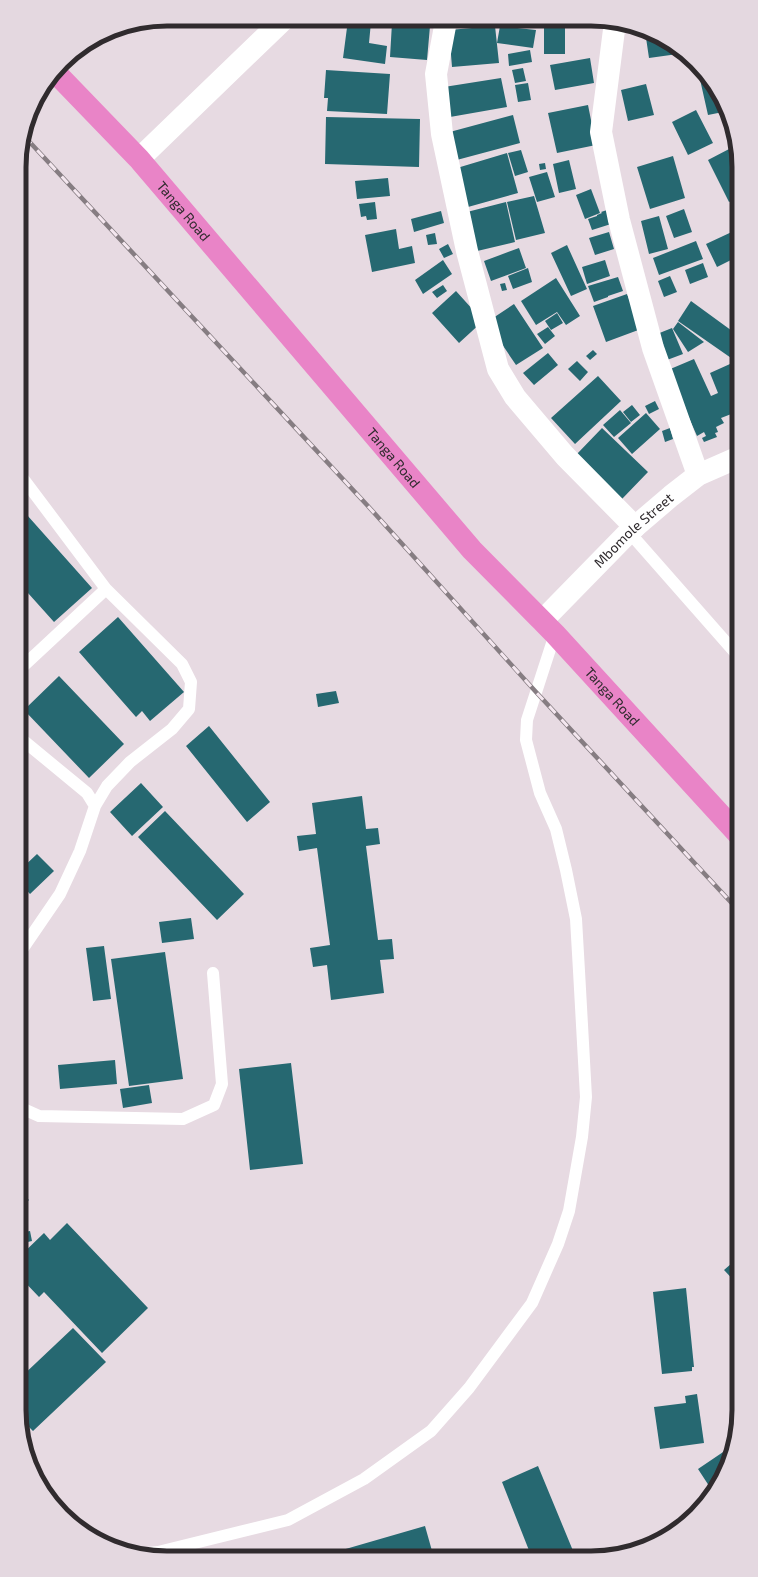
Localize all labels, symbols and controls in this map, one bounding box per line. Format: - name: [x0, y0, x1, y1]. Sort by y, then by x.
- street label: Tanga Road: [153, 177, 214, 244]
- street label: Tanga Road: [364, 424, 424, 491]
- street label: Mbomole Street: [590, 489, 676, 571]
- street label: Tanga Road: [582, 663, 644, 729]

